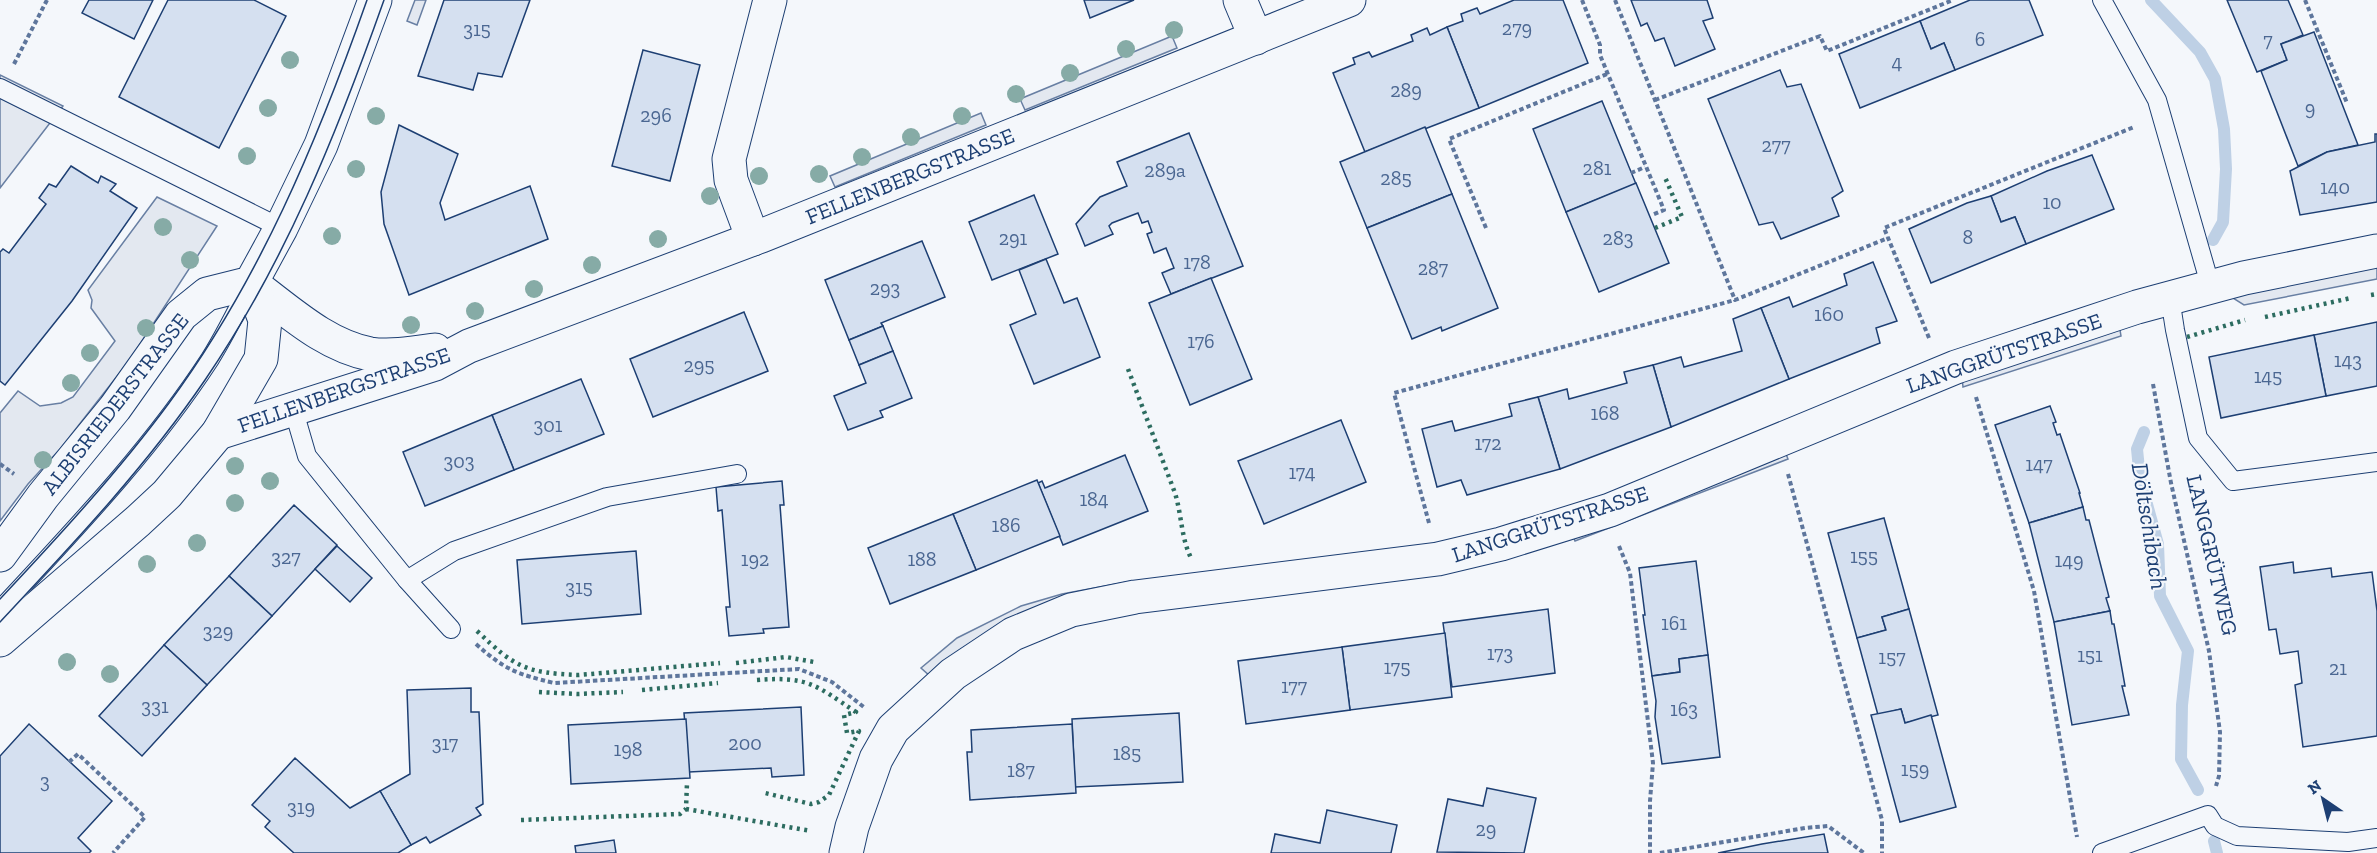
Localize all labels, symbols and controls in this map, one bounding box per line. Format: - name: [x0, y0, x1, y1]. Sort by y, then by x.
- house number: 279: [1502, 16, 1532, 40]
- house number: 315: [463, 17, 491, 41]
- house number: 6: [1975, 27, 1985, 51]
- house number: 7: [2263, 28, 2273, 52]
- house number: 4: [1892, 50, 1903, 74]
- house number: 289: [1390, 78, 1422, 102]
- house number: 9: [2305, 96, 2315, 120]
- house number: 296: [640, 103, 672, 127]
- street label: FELLENBERGSTRASSE: [802, 122, 1018, 230]
- house number: 277: [1761, 133, 1791, 157]
- house number: 281: [1583, 156, 1612, 180]
- house number: 289a: [1144, 158, 1186, 182]
- house number: 285: [1380, 166, 1412, 190]
- house number: 140: [2320, 175, 2350, 199]
- house number: 10: [2042, 190, 2062, 214]
- house number: 8: [1963, 225, 1973, 249]
- house number: 291: [999, 226, 1028, 250]
- house number: 283: [1603, 226, 1633, 250]
- house number: 178: [1183, 250, 1211, 274]
- house number: 287: [1418, 256, 1449, 280]
- house number: 293: [870, 276, 900, 300]
- house number: 160: [1814, 302, 1844, 326]
- street label: LANGGRÜTSTRASSE: [1903, 307, 2105, 399]
- street label: ALBISRIEDERSTRASSE: [36, 308, 194, 500]
- house number: 176: [1187, 329, 1215, 353]
- street label: FELLENBERGSTRASSE: [234, 341, 454, 439]
- house number: 143: [2334, 348, 2362, 372]
- house number: 295: [683, 353, 715, 377]
- house number: 145: [2254, 364, 2282, 388]
- house number: 168: [1590, 401, 1620, 425]
- house number: 301: [534, 413, 563, 437]
- house number: 172: [1474, 431, 1502, 455]
- house number: 303: [443, 449, 475, 473]
- house number: 147: [2025, 452, 2053, 476]
- house number: 174: [1288, 460, 1316, 484]
- water label: Döltschibach: [2126, 461, 2174, 591]
- street label: LANGGRÜTWEG: [2180, 472, 2244, 638]
- street label: LANGGRÜTSTRASSE: [1448, 479, 1652, 569]
- house number: 184: [1079, 487, 1109, 511]
- house number: 186: [991, 513, 1021, 537]
- house number: 155: [1850, 544, 1878, 568]
- house number: 327: [271, 545, 301, 569]
- house number: 192: [741, 547, 769, 571]
- house number: 188: [907, 547, 937, 571]
- house number: 149: [2054, 548, 2084, 572]
- house number: 315: [565, 575, 593, 599]
- house number: 161: [1661, 611, 1687, 635]
- house number: 329: [203, 619, 233, 643]
- house number: 173: [1487, 641, 1513, 665]
- house number: 151: [2077, 643, 2103, 667]
- house number: 157: [1878, 645, 1906, 669]
- house number: 175: [1383, 655, 1411, 679]
- house number: 21: [2329, 656, 2347, 680]
- house number: 177: [1281, 674, 1308, 698]
- house number: 331: [141, 694, 169, 718]
- house number: 163: [1670, 697, 1698, 721]
- house number: 317: [432, 731, 459, 755]
- house number: 200: [728, 731, 762, 755]
- house number: 198: [613, 737, 643, 761]
- house number: 185: [1113, 741, 1141, 765]
- house number: 159: [1901, 757, 1929, 781]
- house number: 187: [1007, 758, 1036, 782]
- house number: 3: [40, 769, 50, 793]
- north arrow: [2293, 769, 2353, 829]
- text: N: [2304, 776, 2325, 798]
- house number: 319: [287, 795, 315, 819]
- house number: 29: [1476, 817, 1496, 841]

